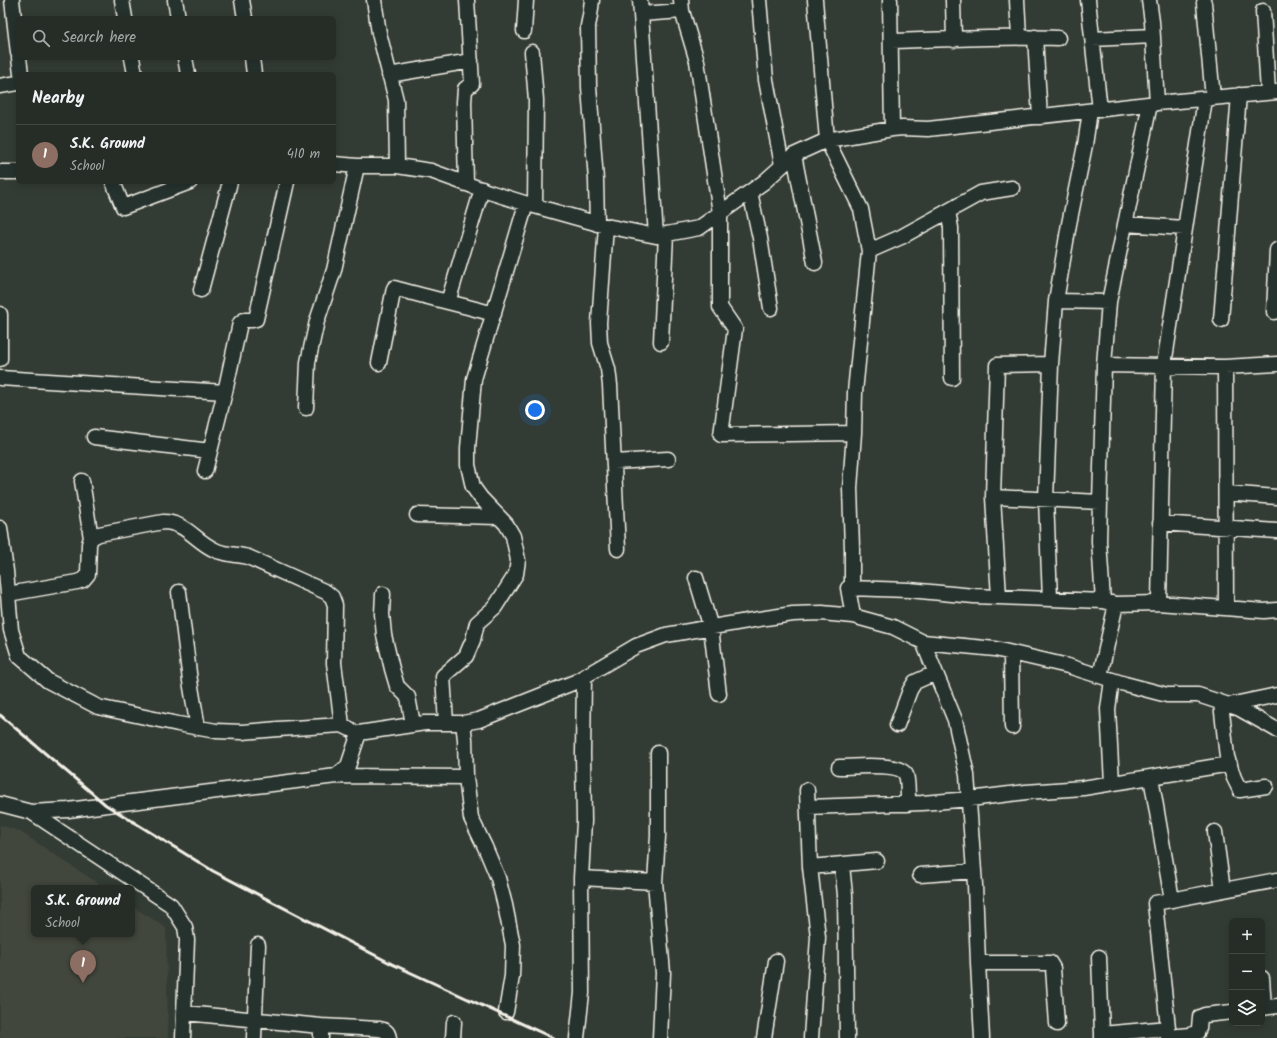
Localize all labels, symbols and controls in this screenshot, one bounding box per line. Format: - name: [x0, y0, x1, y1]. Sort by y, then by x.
- search box: [16, 16, 336, 60]
- text: Search here: [62, 26, 136, 50]
- icon: search: [30, 27, 52, 49]
- text: Nearby: [32, 85, 84, 112]
- text: S.K. Ground: [70, 132, 145, 156]
- text: 1: [43, 144, 47, 165]
- text: 410 m: [287, 144, 320, 165]
- text: School: [70, 156, 105, 177]
- your location: [525, 400, 545, 420]
- popup: [31, 885, 135, 937]
- text: S.K. Ground: [45, 889, 121, 913]
- text: School: [45, 913, 80, 934]
- map controls: [1229, 918, 1265, 1026]
- button: +: [1229, 918, 1265, 954]
- pin: 1: [70, 950, 96, 983]
- button: −: [1229, 954, 1265, 990]
- button: layers: [1229, 990, 1265, 1026]

